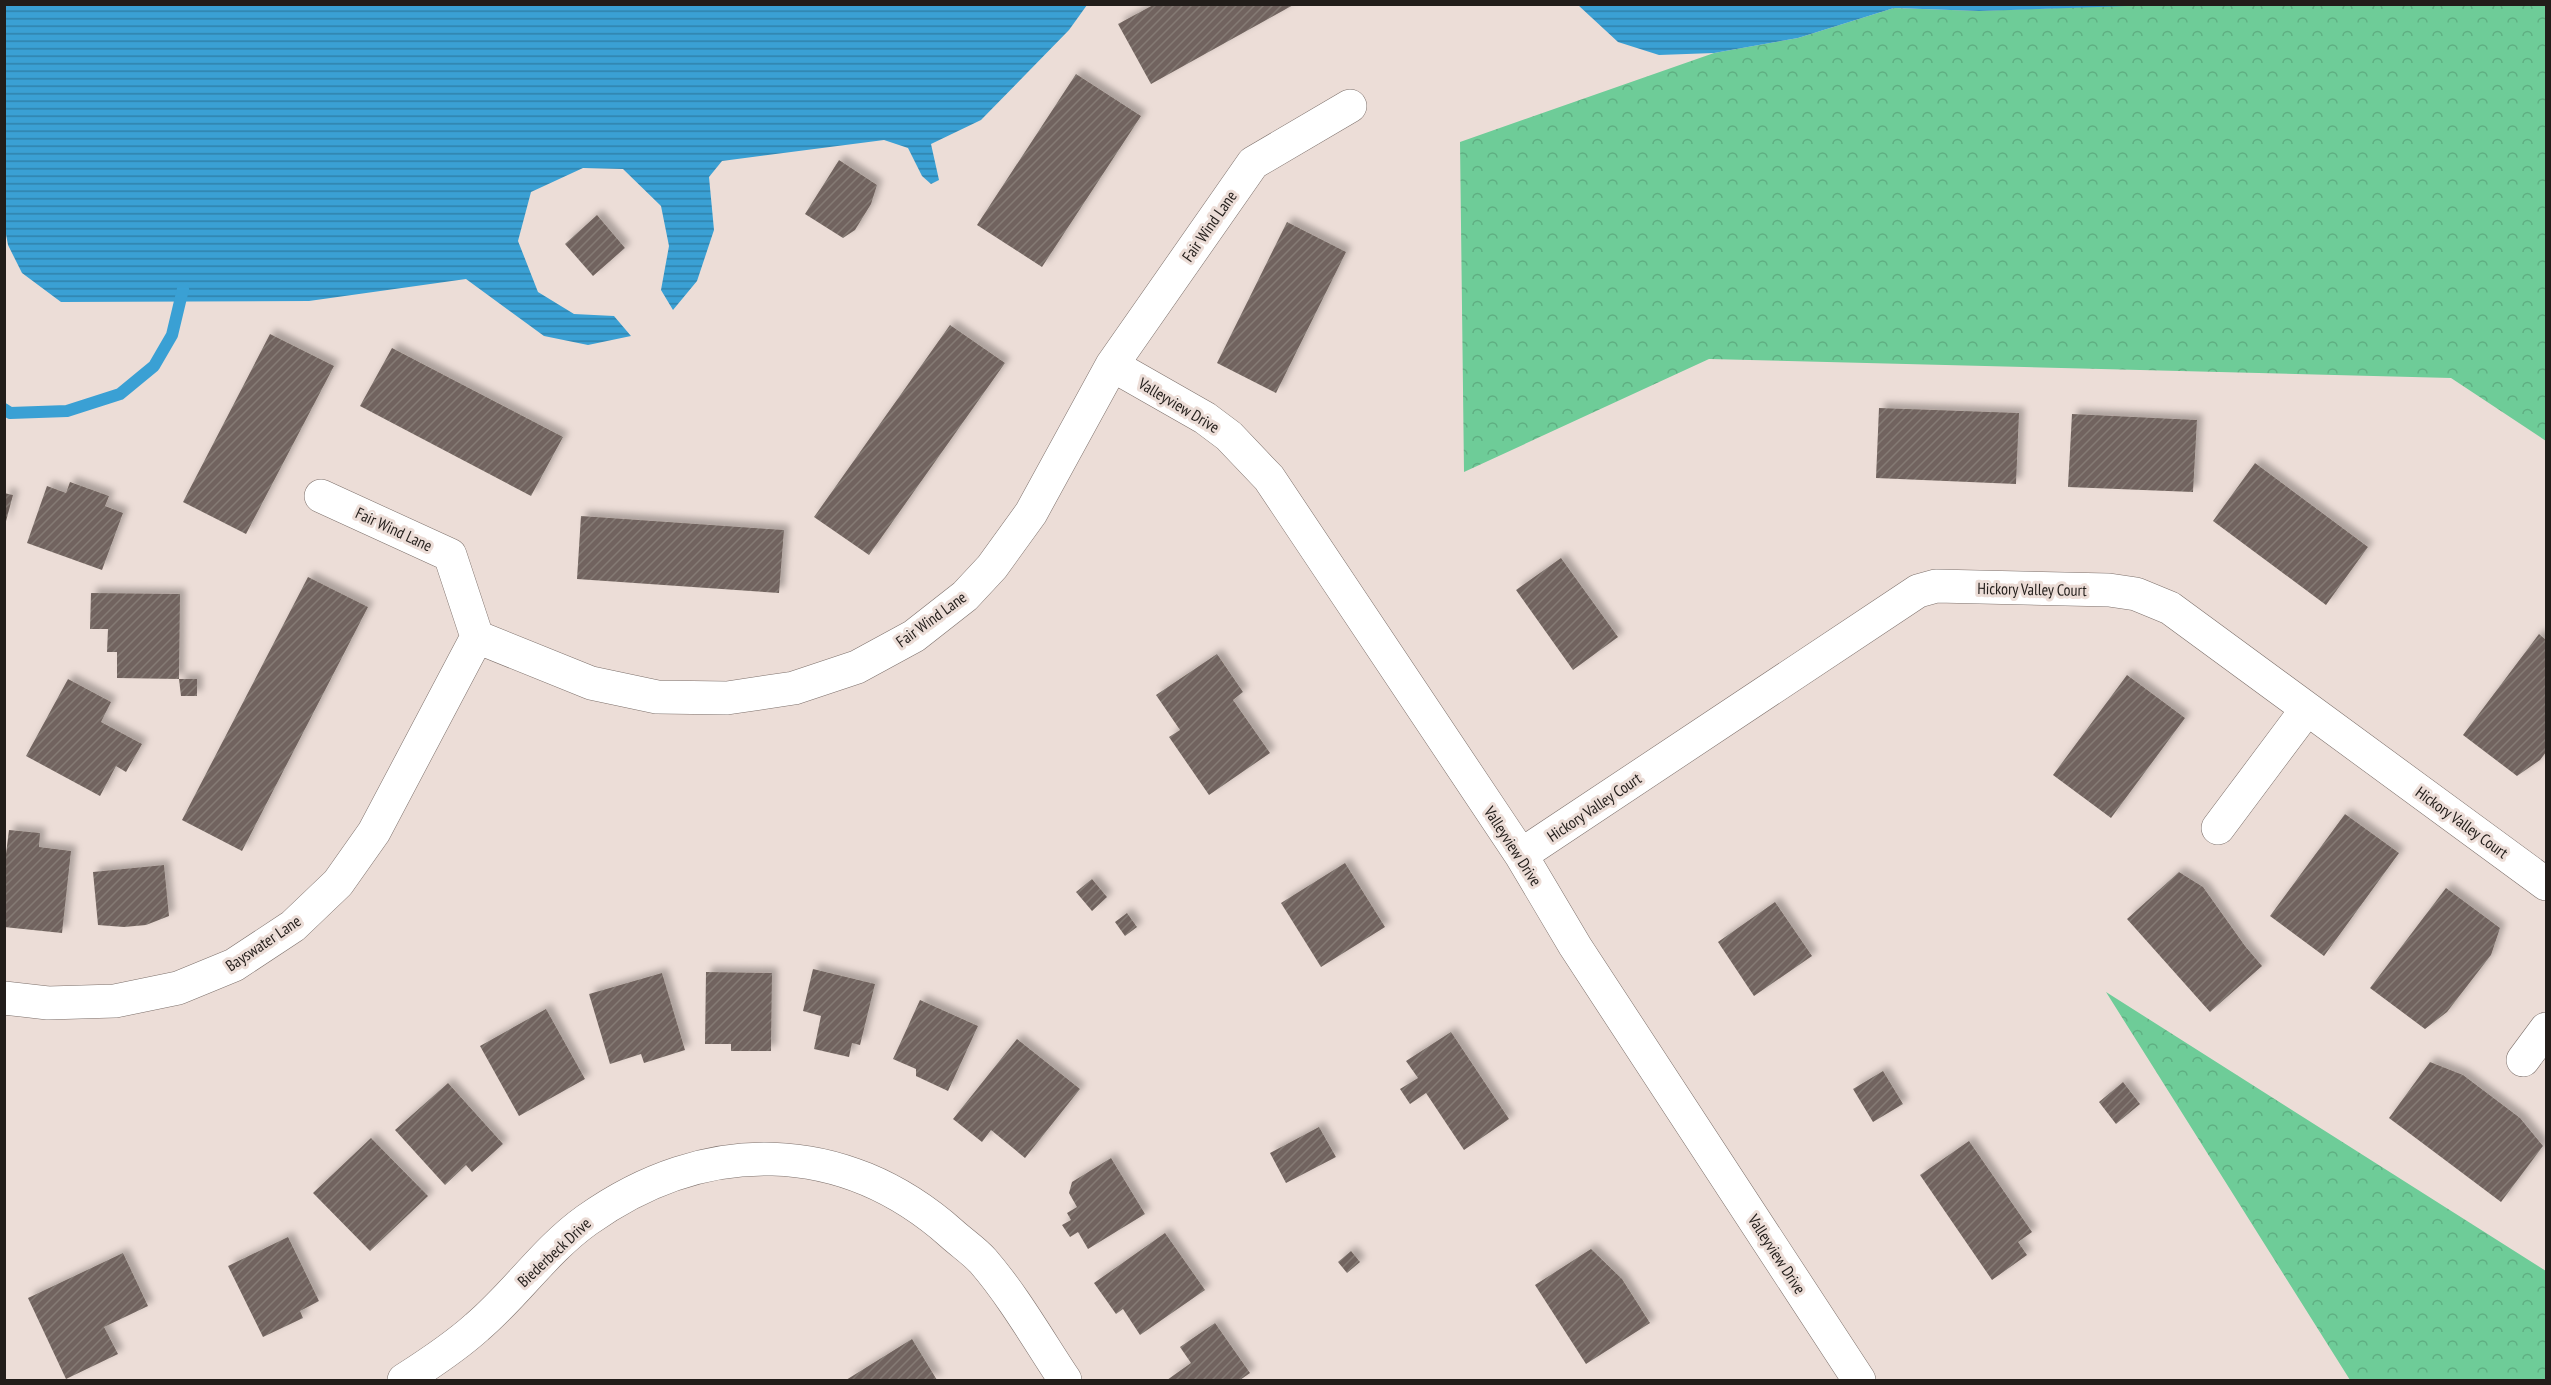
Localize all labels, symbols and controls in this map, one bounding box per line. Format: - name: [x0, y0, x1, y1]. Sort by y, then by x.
- street label: Fair Wind Lane: [1177, 187, 1241, 265]
- street label: Valleyview Drive: [1134, 372, 1223, 437]
- street label: Fair Wind Lane: [353, 503, 435, 555]
- street label: Hickory Valley Court: [1977, 578, 2087, 600]
- street label: Fair Wind Lane: [892, 587, 970, 651]
- street label: Hickory Valley Court: [1543, 768, 1645, 846]
- street label: Hickory Valley Court: [2412, 782, 2513, 863]
- street label: Valleyview Drive: [1479, 802, 1546, 890]
- street label: Bayswater Lane: [222, 911, 304, 975]
- street label: Valleyview Drive: [1743, 1210, 1810, 1298]
- street label: Biederbeck Drive: [513, 1213, 595, 1291]

